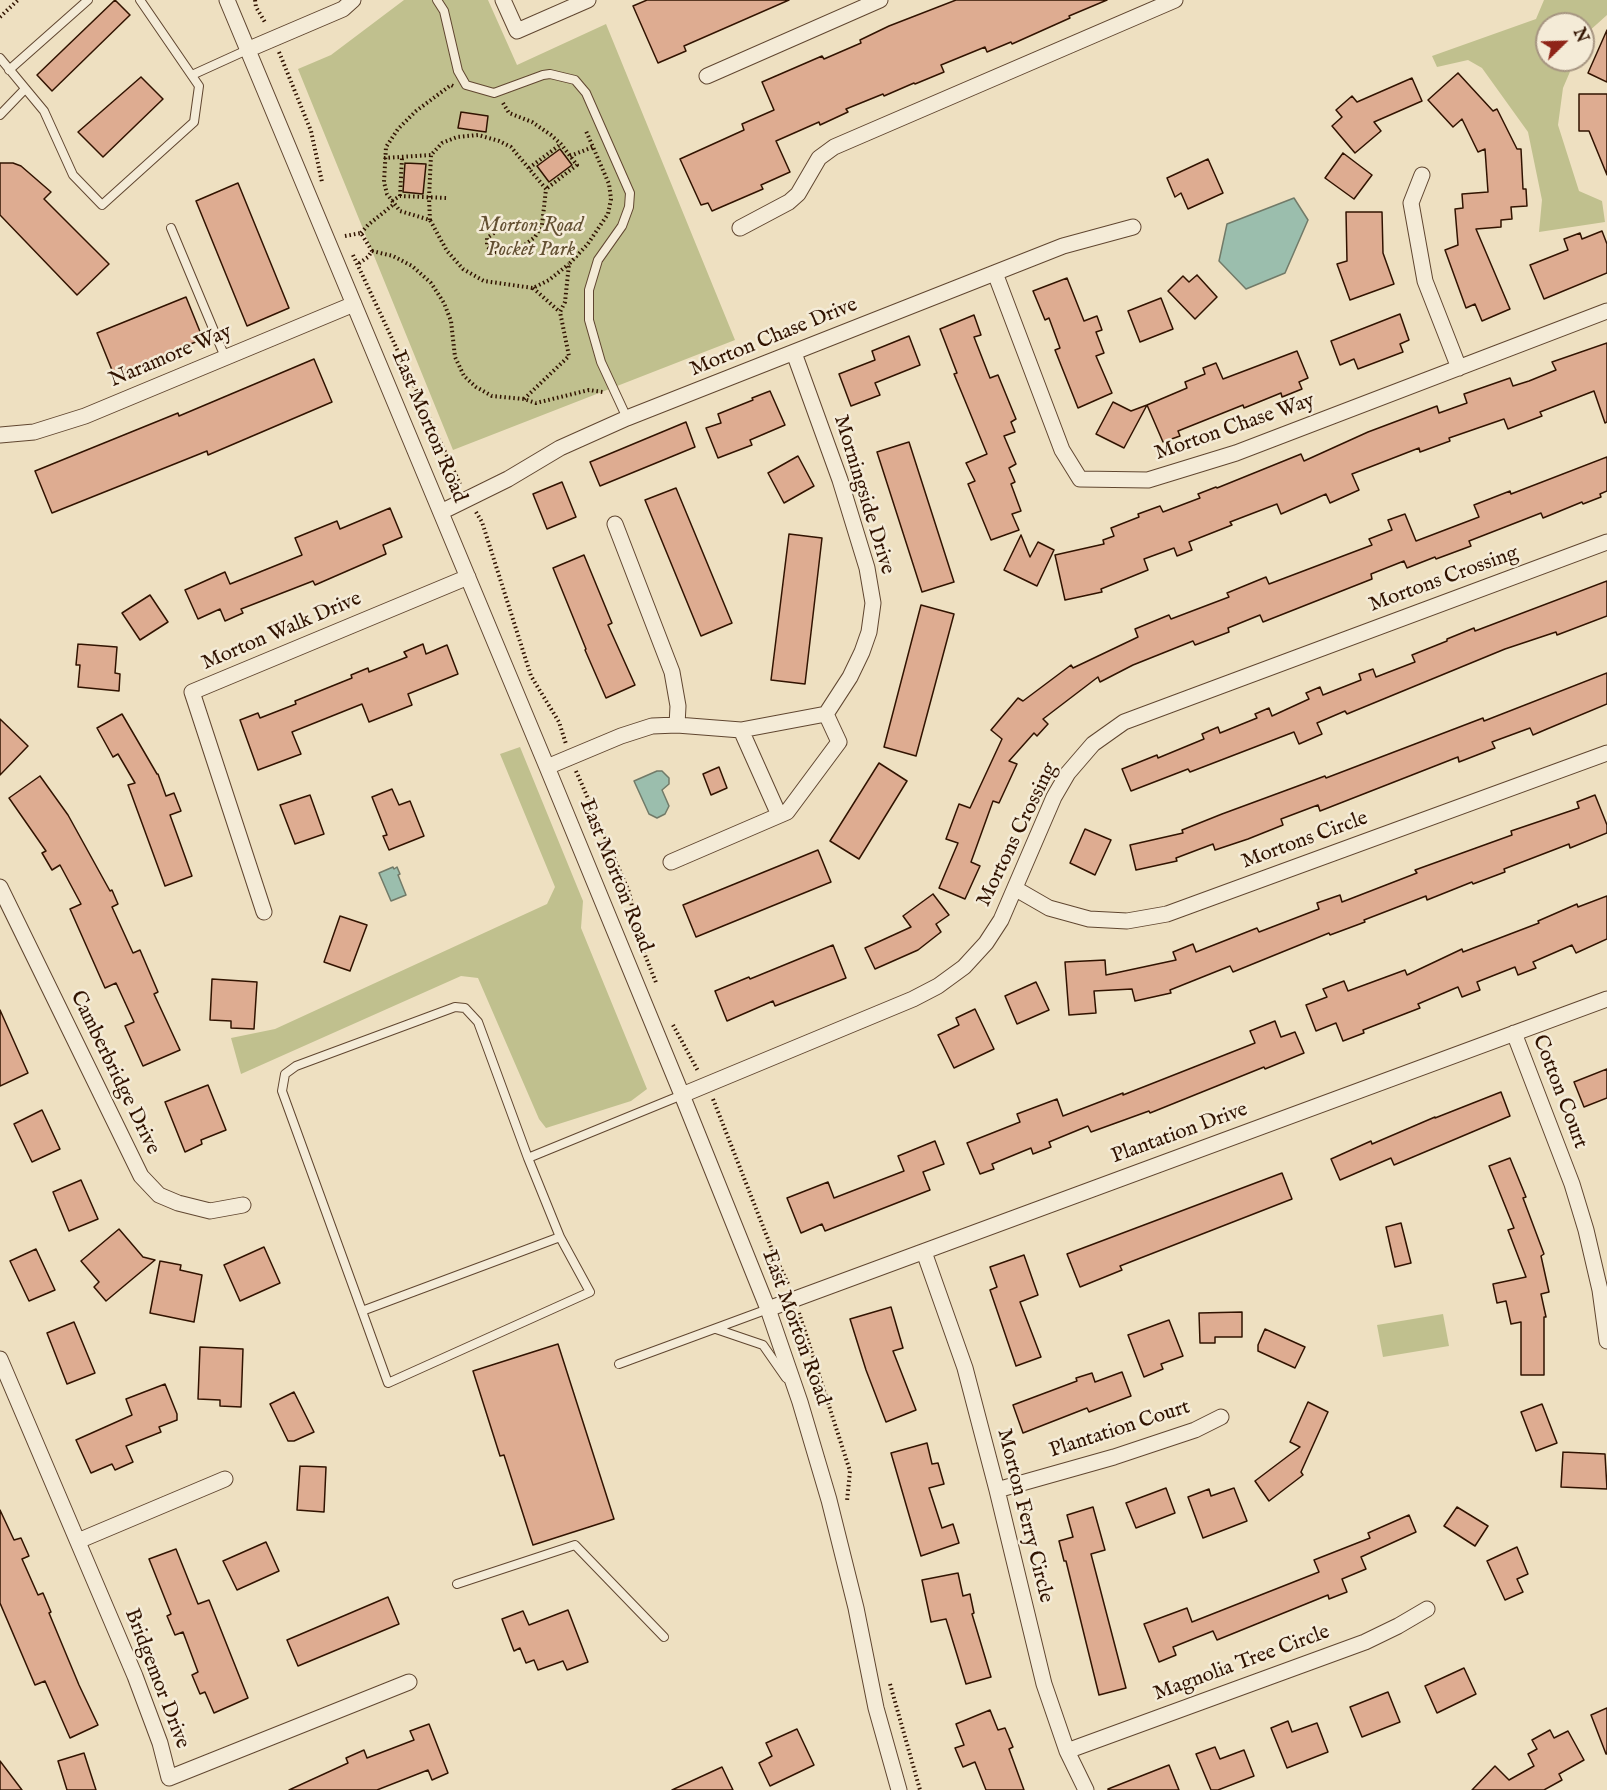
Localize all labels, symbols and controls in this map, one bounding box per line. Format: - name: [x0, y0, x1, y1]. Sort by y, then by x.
- north arrow: [1535, 12, 1595, 72]
- text: N: [1568, 25, 1592, 46]
- park label: Morton Road Pocket Park: [479, 214, 583, 264]
- street label: Morton Chase Drive: [687, 293, 861, 383]
- street label: Naramore Way: [106, 320, 236, 394]
- street label: East Morton Road: [385, 347, 471, 507]
- street label: Morton Chase Way: [1152, 389, 1318, 467]
- street label: Morningside Drive: [827, 412, 899, 578]
- street label: Mortons Crossing: [1366, 541, 1522, 619]
- street label: Morton Walk Drive: [198, 587, 366, 677]
- street label: Mortons Crossing: [972, 759, 1064, 911]
- street label: East Morton Road: [573, 796, 657, 956]
- street label: Mortons Circle: [1238, 806, 1372, 876]
- street label: Camberbridge Drive: [63, 987, 165, 1159]
- street label: Cotton Court: [1526, 1032, 1592, 1152]
- street label: Plantation Drive: [1108, 1098, 1252, 1170]
- street label: East Morton Road: [755, 1247, 835, 1409]
- street label: Plantation Court: [1047, 1395, 1193, 1465]
- street label: Morton Ferry Circle: [990, 1426, 1058, 1606]
- street label: Bridgemor Drive: [118, 1605, 194, 1753]
- street label: Magnolia Tree Circle: [1151, 1620, 1333, 1708]

